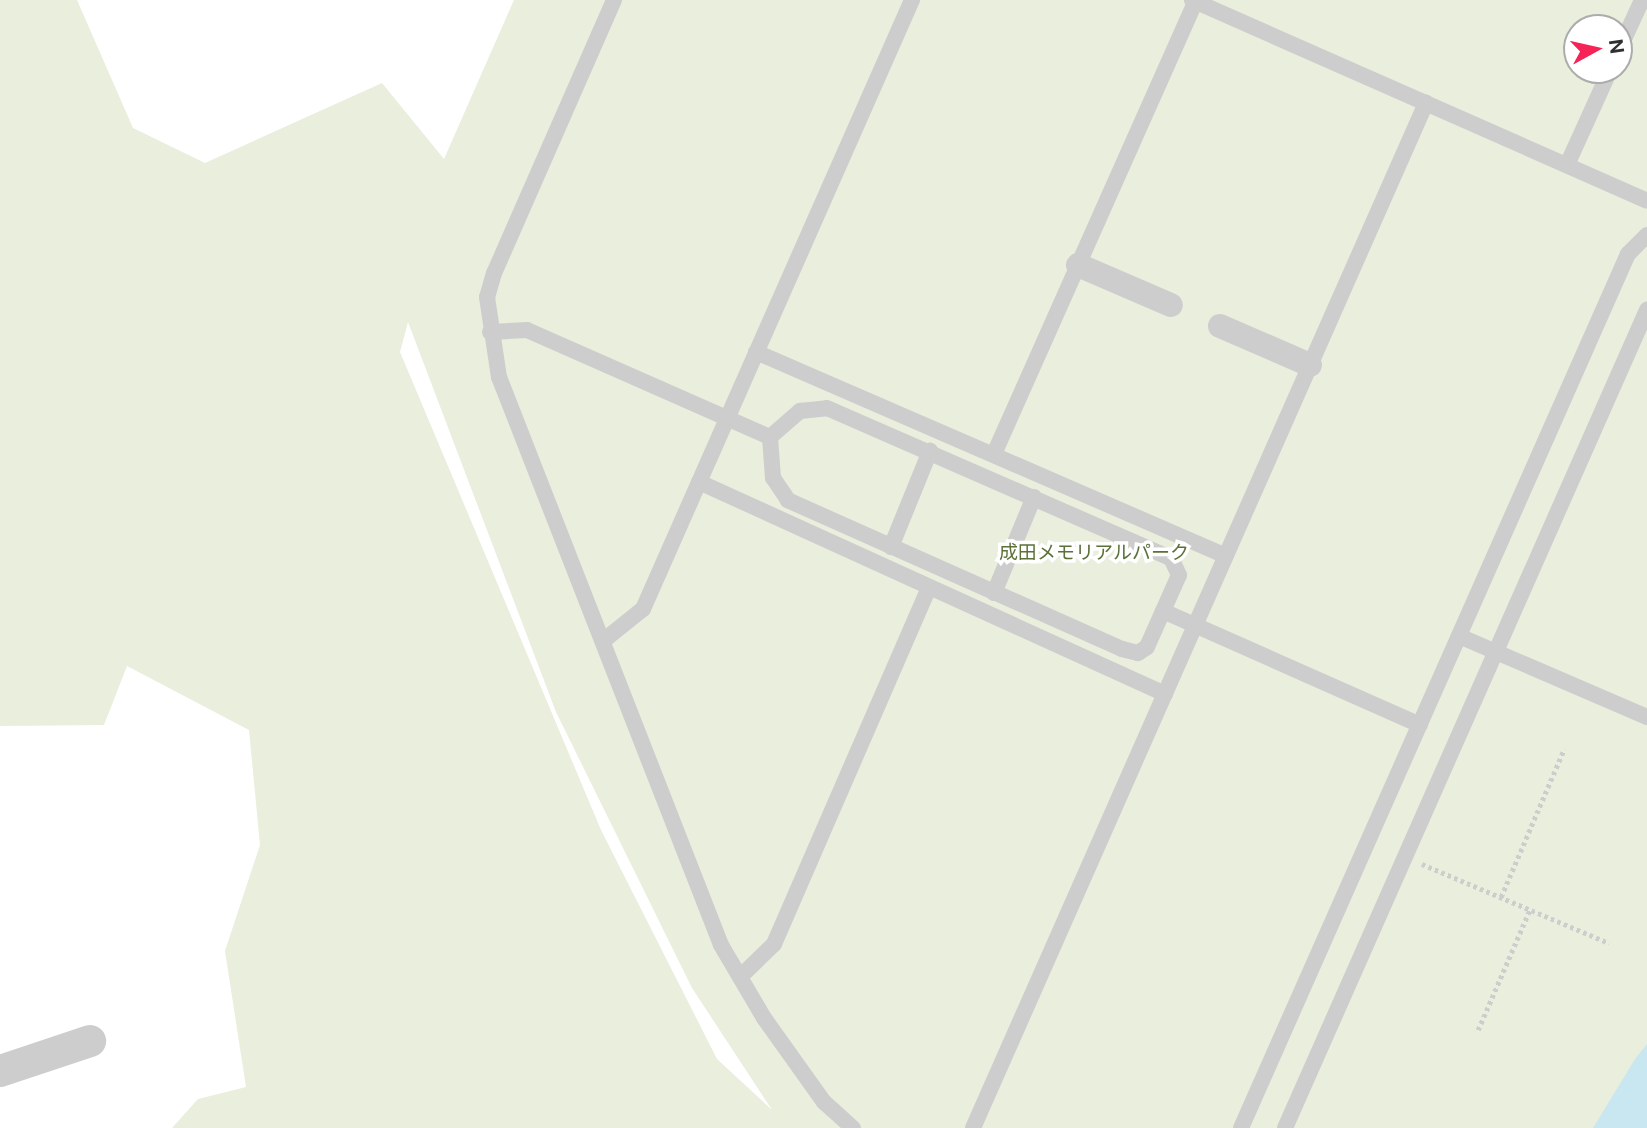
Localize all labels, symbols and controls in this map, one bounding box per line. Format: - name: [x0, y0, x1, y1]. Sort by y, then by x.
- north arrow: [1563, 14, 1633, 84]
- text: N: [1605, 37, 1629, 55]
- park label: 成田メモリアルパーク: [999, 542, 1189, 564]

